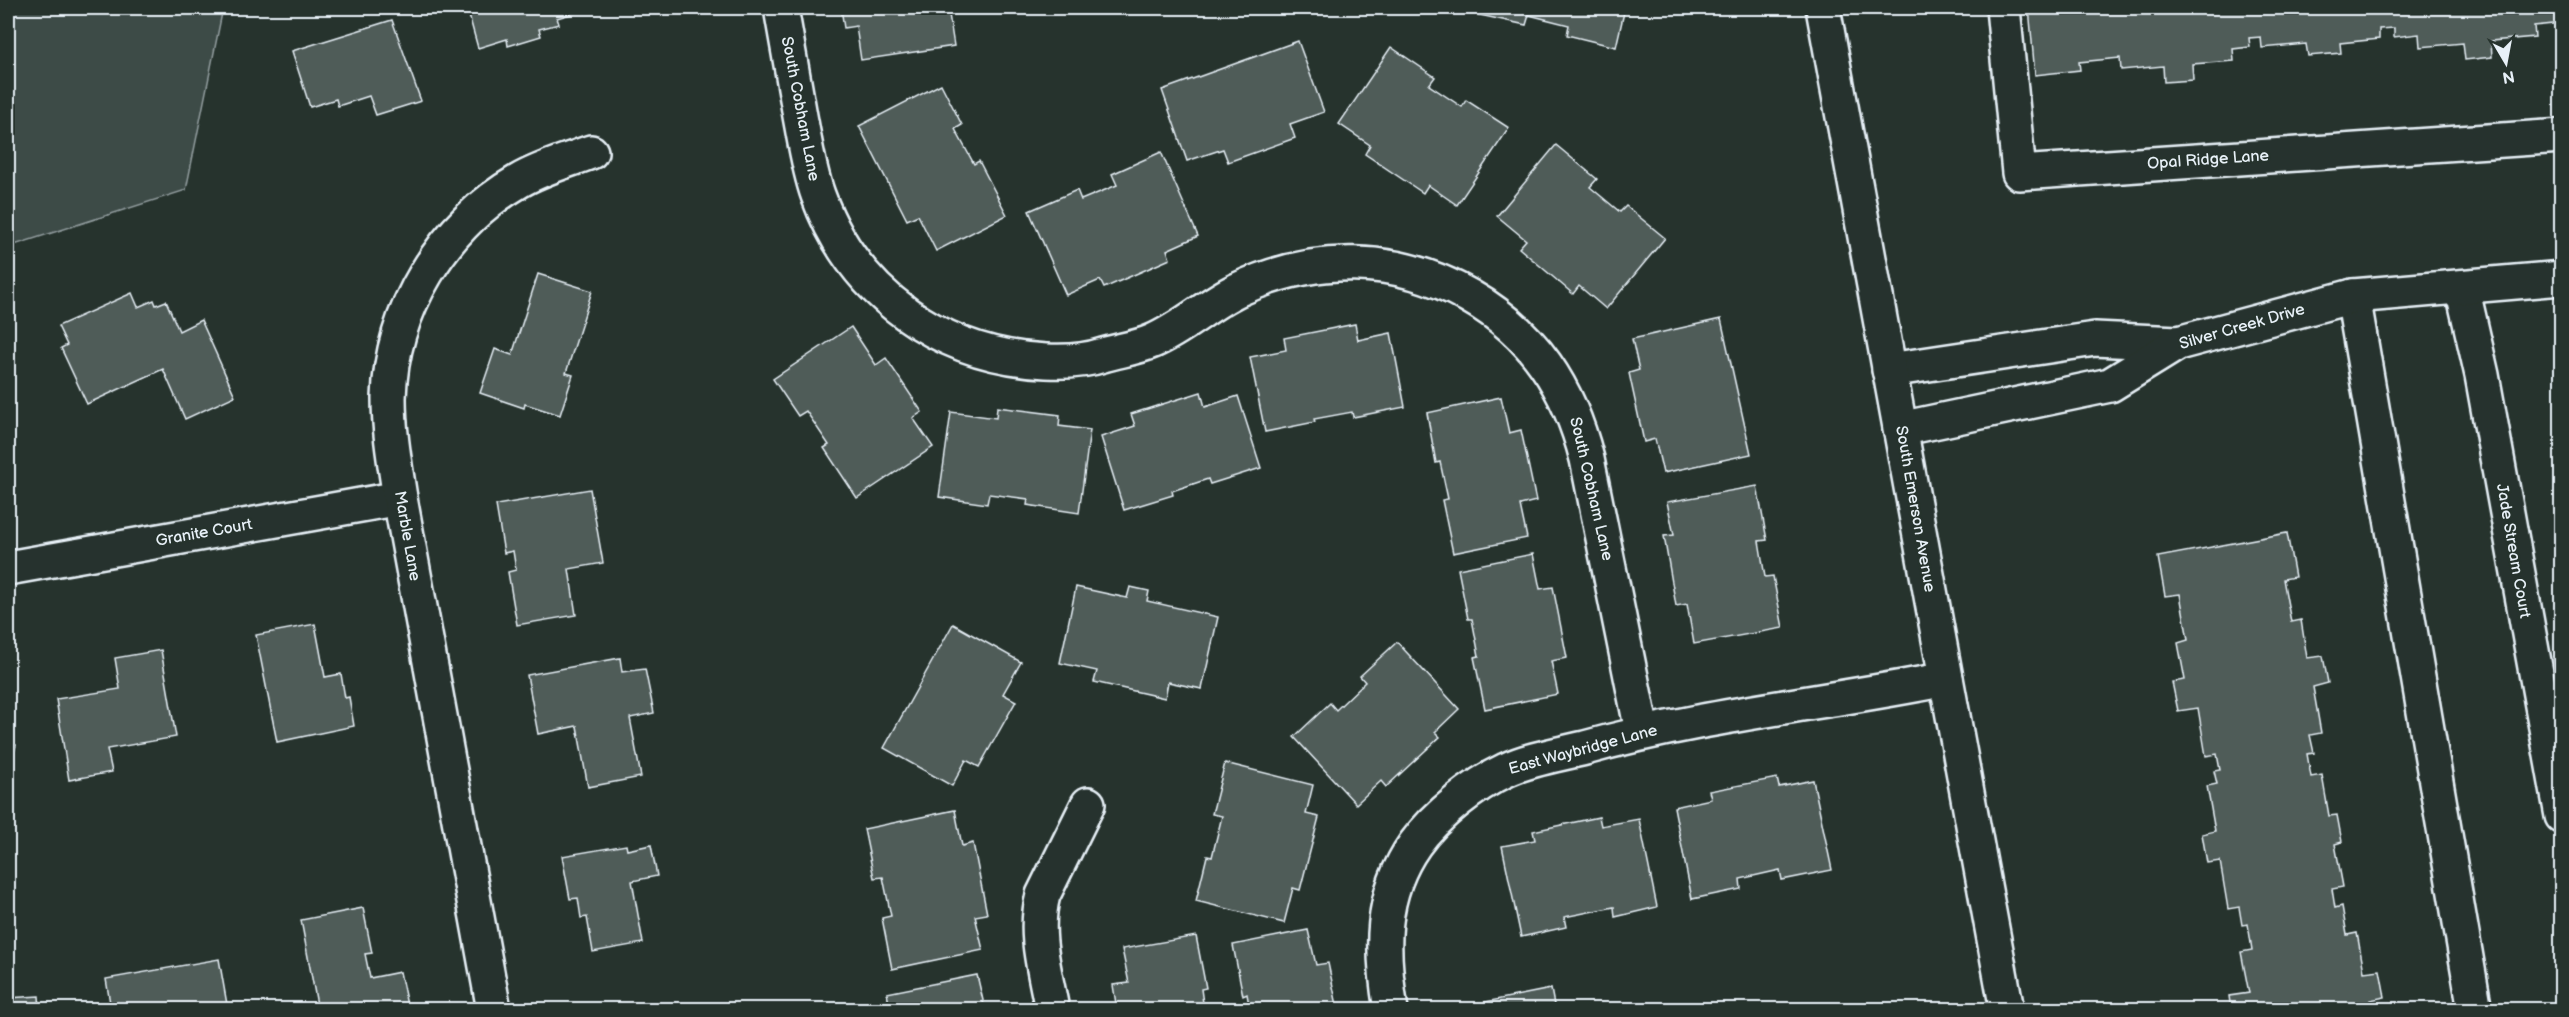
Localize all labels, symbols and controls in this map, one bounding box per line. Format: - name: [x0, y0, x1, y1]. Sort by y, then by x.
- north arrow: [2476, 33, 2536, 93]
- street label: South Cobham Lane: [777, 35, 823, 183]
- text: N: [2501, 66, 2516, 87]
- street label: Opal Ridge Lane: [2146, 146, 2270, 174]
- street label: Silver Creek Drive: [2177, 300, 2307, 354]
- street label: South Cobham Lane: [1565, 415, 1617, 563]
- street label: South Emerson Avenue: [1891, 424, 1939, 594]
- street label: Jade Stream Court: [2492, 482, 2534, 620]
- street label: Marble Lane: [390, 489, 424, 583]
- street label: Granite Court: [154, 515, 254, 551]
- street label: East Waybridge Lane: [1507, 721, 1660, 779]

